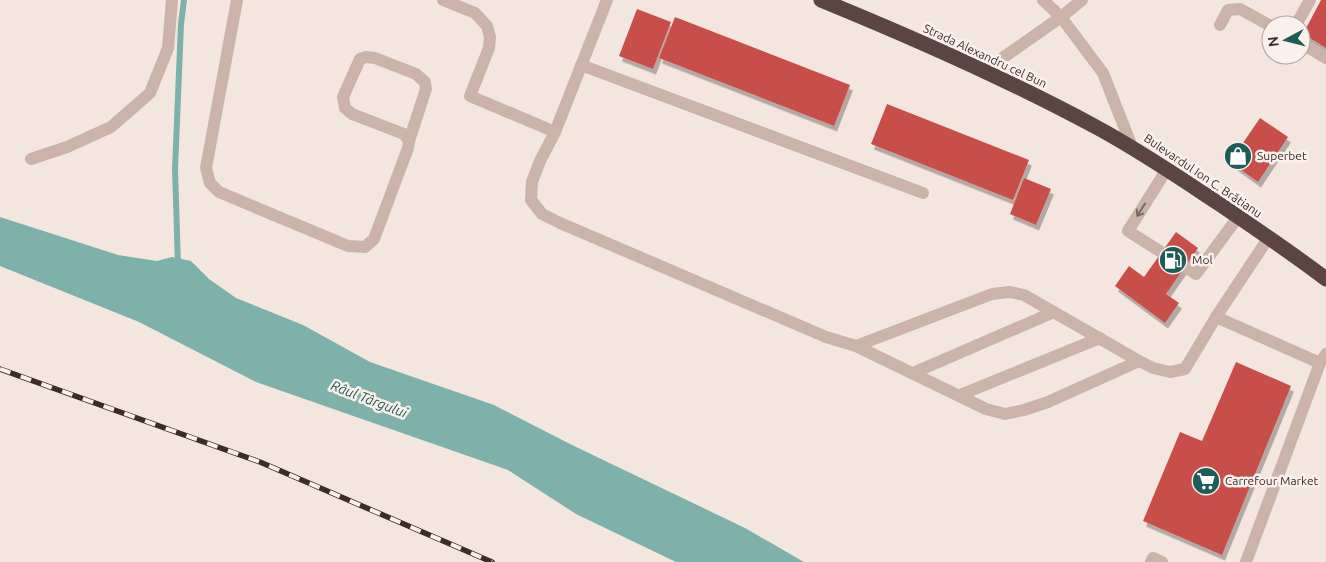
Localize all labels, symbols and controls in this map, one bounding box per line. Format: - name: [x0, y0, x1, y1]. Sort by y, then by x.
- north arrow: [1261, 15, 1311, 65]
- street label: Strada Alexandru cel Bun: [921, 21, 1049, 90]
- text: N: [1265, 35, 1282, 48]
- street label: Bulevardul Ion C. Brătianu: [1142, 131, 1265, 220]
- shop icon: Superbet: [1223, 141, 1253, 171]
- place label: Superbet: [1257, 149, 1307, 162]
- one-way arrow: [1136, 203, 1146, 217]
- fuel station icon: Mol: [1158, 245, 1188, 275]
- place label: Mol: [1192, 253, 1213, 266]
- water label: Râul Târgului: [329, 377, 410, 421]
- supermarket icon: Carrefour Market: [1191, 466, 1221, 496]
- place label: Carrefour Market: [1225, 474, 1319, 487]

